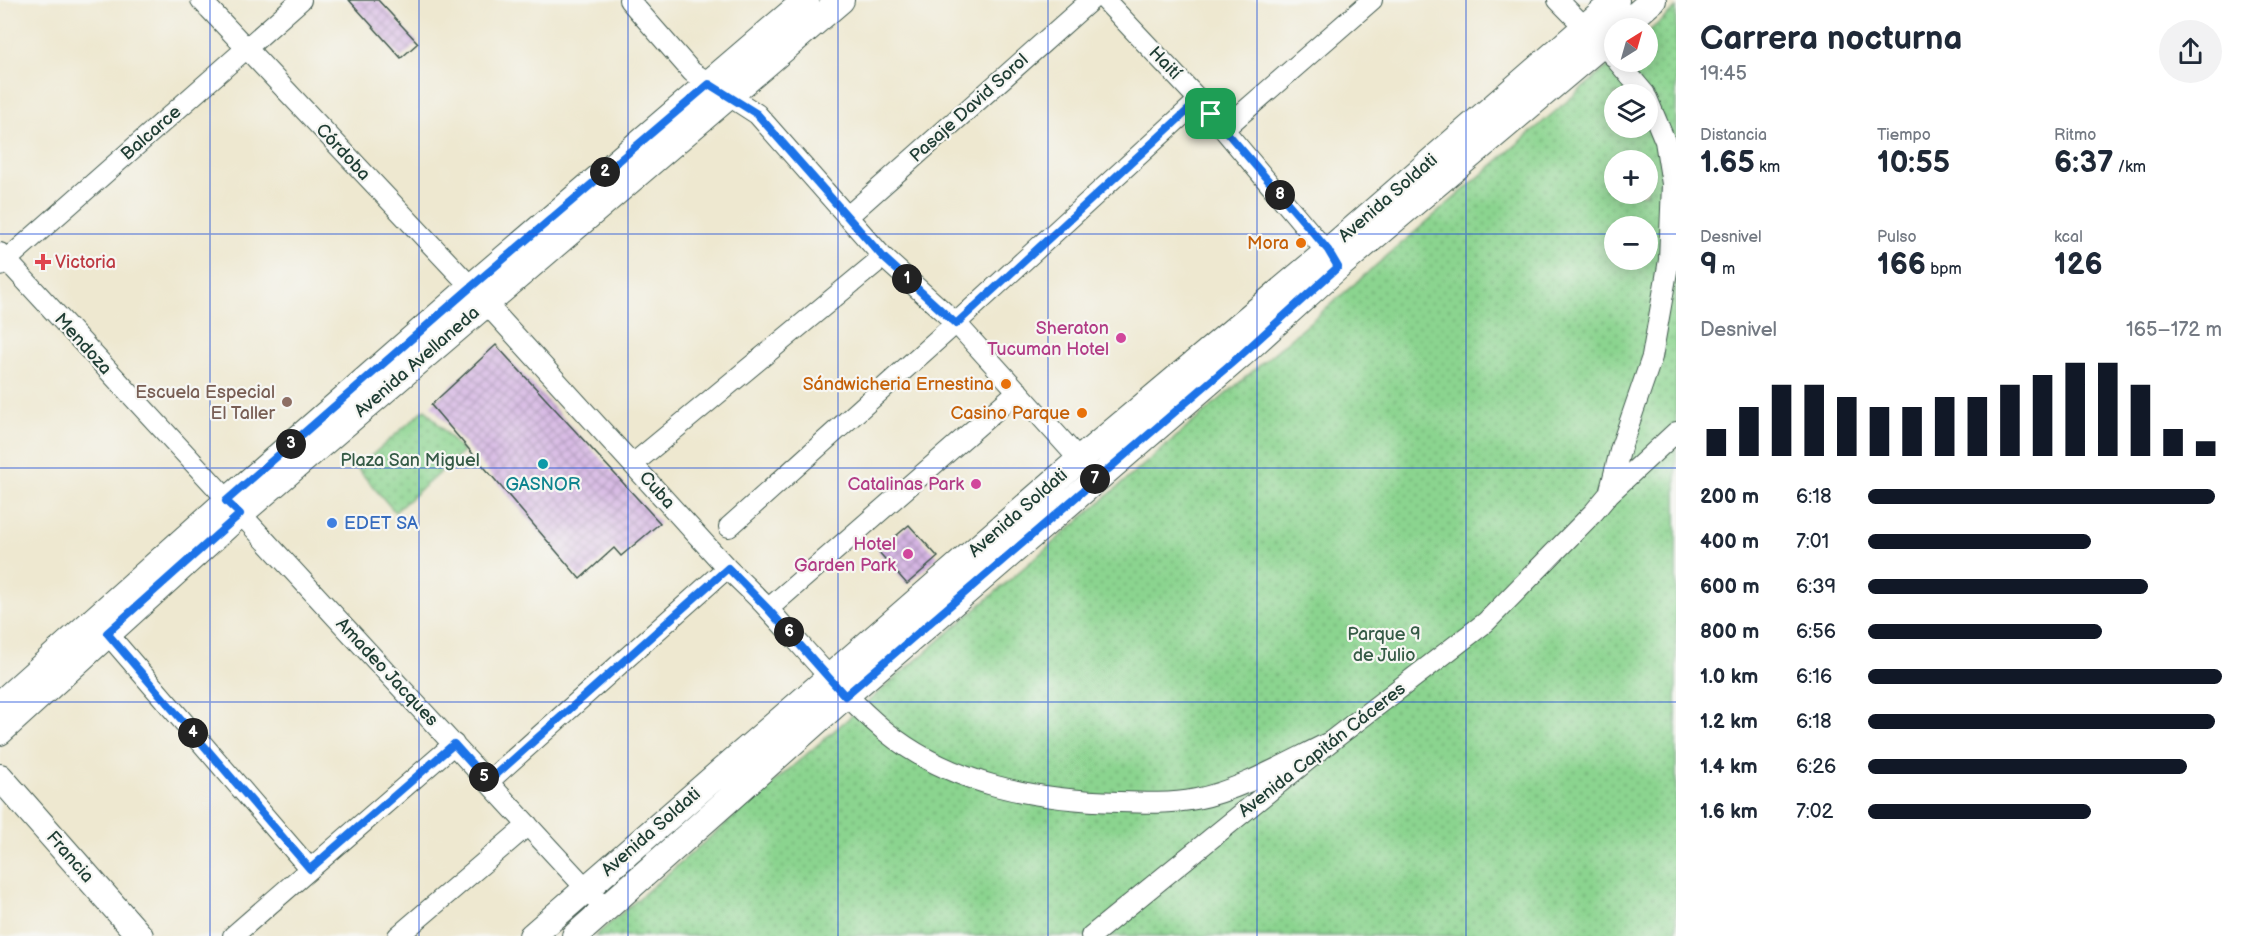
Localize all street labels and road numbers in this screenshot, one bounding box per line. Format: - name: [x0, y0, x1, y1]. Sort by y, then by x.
- street label: Haití: [1144, 42, 1186, 84]
- street label: Pasaje David Sorol: [906, 49, 1032, 167]
- street label: Balcarce: [117, 101, 186, 165]
- street label: Córdoba: [311, 119, 375, 185]
- street label: Avenida Soldati: [1334, 149, 1442, 247]
- street label: Avenida Avellaneda: [350, 302, 484, 422]
- street label: Mendoza: [50, 309, 116, 379]
- street label: Avenida Soldati: [964, 464, 1072, 562]
- street label: Cuba: [635, 467, 679, 513]
- street label: Amadeo Jacques: [332, 614, 443, 730]
- street label: Avenida Capitán Cáceres: [1234, 678, 1410, 822]
- street label: Avenida Soldati: [597, 783, 705, 881]
- street label: Francia: [42, 827, 98, 887]

